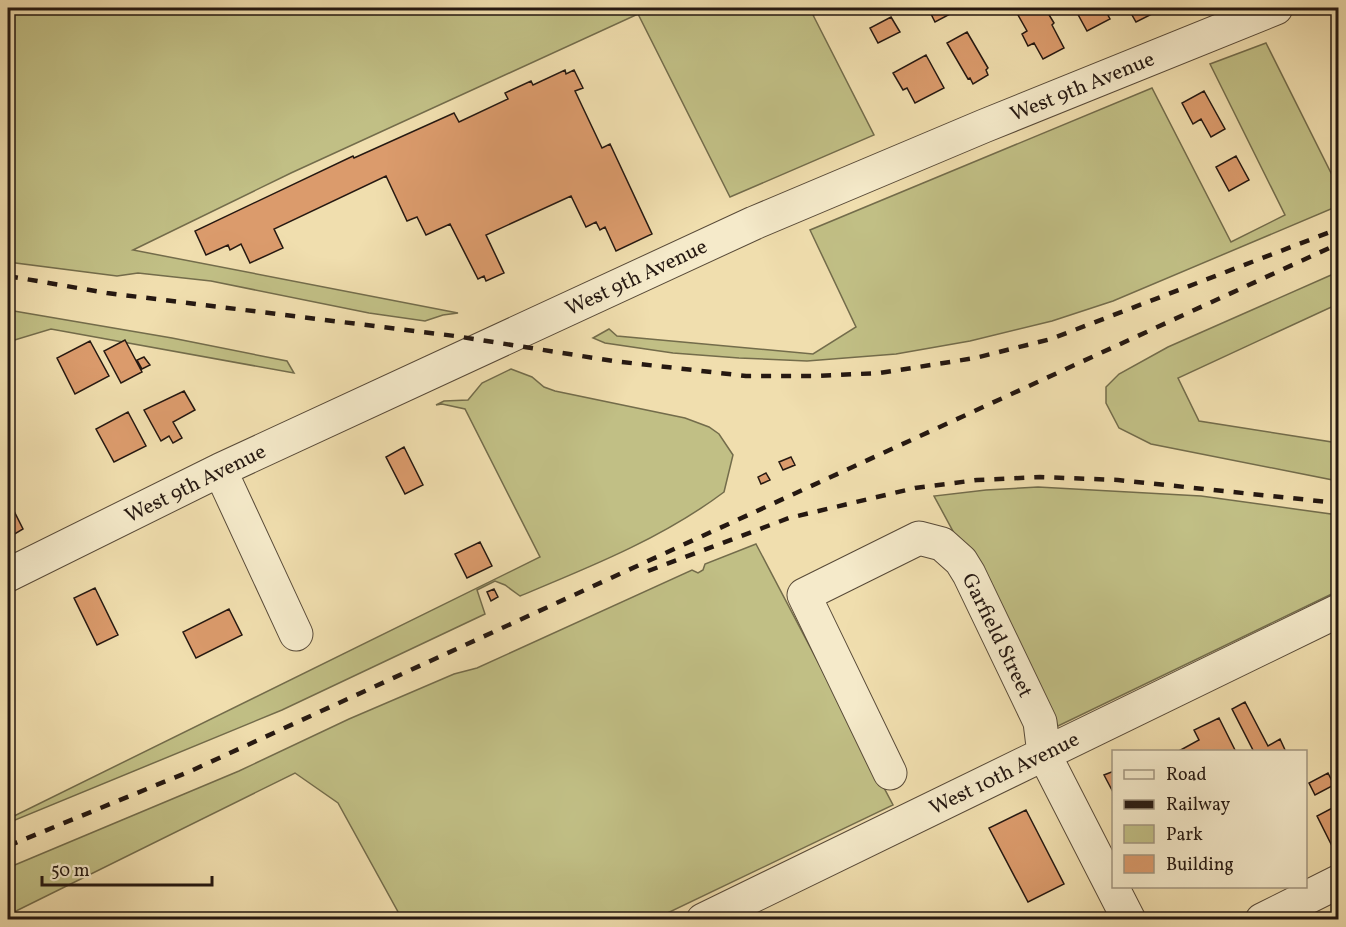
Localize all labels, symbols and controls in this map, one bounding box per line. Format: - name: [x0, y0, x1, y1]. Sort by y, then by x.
- street label: West 9th Avenue: [1006, 45, 1159, 130]
- street label: West 9th Avenue: [561, 233, 712, 324]
- street label: West 9th Avenue: [120, 438, 271, 531]
- street label: Garfield Street: [954, 569, 1039, 703]
- street label: West 10th Avenue: [925, 725, 1085, 823]
- legend: [1112, 750, 1307, 888]
- text: Road: [1166, 763, 1207, 788]
- text: Railway: [1166, 793, 1230, 818]
- text: Park: [1166, 823, 1203, 848]
- scale bar: [42, 849, 212, 887]
- text: Building: [1166, 853, 1234, 878]
- text: 50 m: [51, 859, 90, 884]

